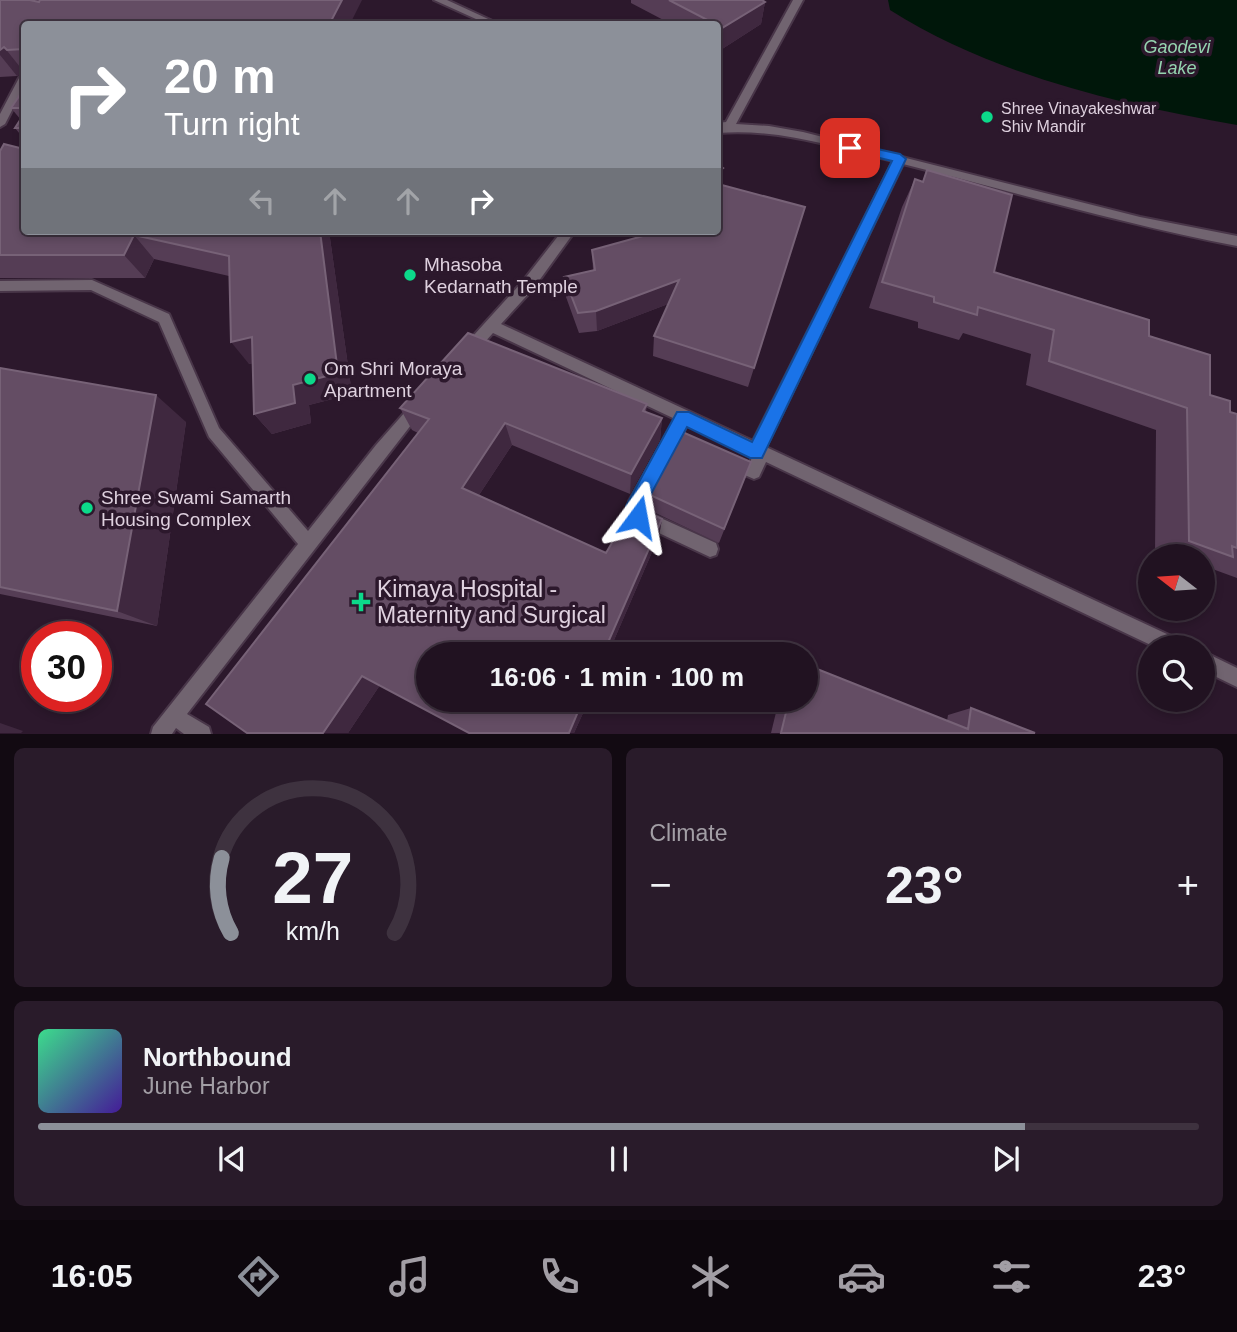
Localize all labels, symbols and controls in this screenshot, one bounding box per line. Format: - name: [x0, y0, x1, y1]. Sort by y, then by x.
- water label: Gaodevi Lake: [1143, 37, 1212, 78]
- icon: right: [49, 49, 140, 140]
- text: 20 m: [164, 49, 276, 103]
- place label: Shree Vinayakeshwar Shiv Mandir: [1001, 100, 1157, 135]
- text: Turn right: [164, 106, 300, 142]
- marker: Shree Vinayakeshwar Shiv Mandir: [979, 109, 995, 125]
- pin: [820, 118, 880, 178]
- icon: arrive: [831, 129, 869, 167]
- icon: left: [243, 182, 281, 220]
- icon: ahead: [316, 182, 354, 220]
- icon: ahead: [389, 182, 427, 220]
- icon: right: [462, 182, 500, 220]
- place label: Mhasoba Kedarnath Temple: [424, 254, 578, 297]
- marker: Mhasoba Kedarnath Temple: [402, 267, 418, 283]
- place label: Om Shri Moraya Apartment: [324, 358, 463, 401]
- marker: Om Shri Moraya Apartment: [302, 371, 318, 387]
- position arrow: [601, 480, 675, 554]
- place label: Shree Swami Samarth Housing Complex: [101, 487, 291, 530]
- marker: Shree Swami Samarth Housing Complex: [79, 500, 95, 516]
- north arrow: [1138, 544, 1214, 621]
- map controls: [1138, 544, 1215, 712]
- place label: Kimaya Hospital - Maternity and Surgical: [377, 576, 606, 628]
- marker: Kimaya Hospital - Maternity and Surgical: [351, 592, 371, 612]
- speed limit sign: 30: [21, 621, 112, 712]
- button: search: [1138, 635, 1215, 712]
- text: 16:06 · 1 min · 100 m: [490, 662, 744, 692]
- text: Climate: [650, 820, 727, 846]
- text: 27: [272, 838, 353, 919]
- text: 23°: [885, 856, 964, 914]
- text: −: [650, 864, 672, 906]
- text: +: [1177, 864, 1199, 906]
- text: km/h: [286, 917, 340, 945]
- text: Northbound: [143, 1042, 292, 1072]
- text: June Harbor: [143, 1073, 270, 1099]
- icon: previous: [213, 1140, 251, 1178]
- icon: pause: [600, 1140, 638, 1178]
- icon: next: [987, 1140, 1025, 1178]
- icon: directions: [234, 1252, 283, 1301]
- icon: music: [385, 1252, 434, 1301]
- icon: phone: [535, 1252, 584, 1301]
- icon: climate: [686, 1252, 735, 1301]
- icon: car: [837, 1252, 886, 1301]
- icon: filters: [987, 1252, 1036, 1301]
- text: 16:05: [51, 1258, 133, 1294]
- text: 23°: [1138, 1258, 1186, 1294]

